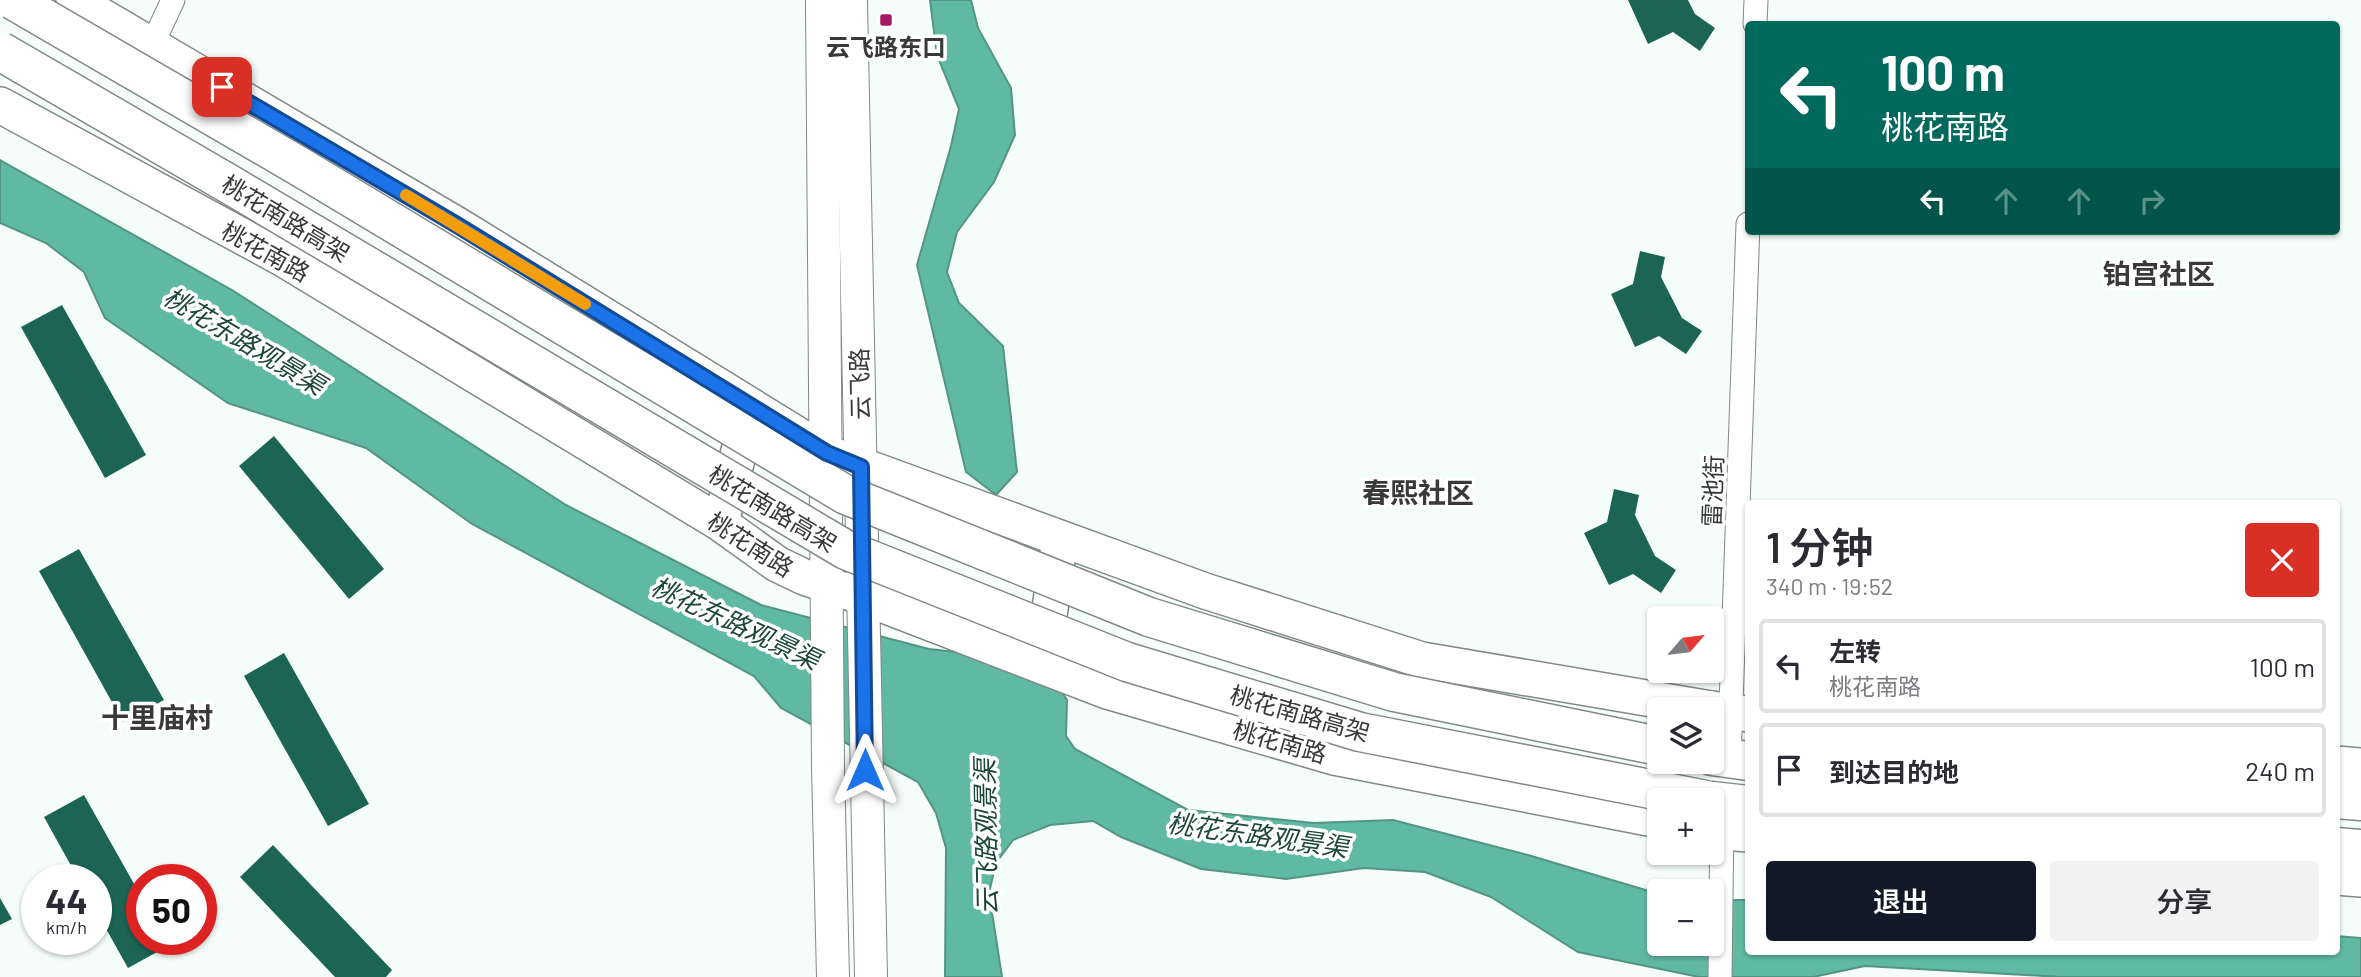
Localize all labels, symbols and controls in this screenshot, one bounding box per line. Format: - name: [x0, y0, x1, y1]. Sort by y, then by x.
- marker: 云飞路东口: [878, 12, 894, 28]
- place label: 云飞路东口: [826, 32, 946, 61]
- text: 100 m: [1881, 42, 2005, 101]
- icon: left: [1766, 49, 1857, 140]
- pin: [192, 57, 252, 117]
- icon: arrive: [203, 68, 241, 106]
- text: 桃花南路: [1881, 107, 2009, 145]
- street label: 桃花南路高架: [217, 169, 355, 267]
- icon: left: [1914, 182, 1952, 220]
- icon: ahead: [1987, 182, 2025, 220]
- icon: ahead: [2060, 182, 2098, 220]
- icon: right: [2133, 182, 2171, 220]
- street label: 桃花南路: [217, 215, 315, 287]
- district label: 铂宫社区: [2103, 256, 2215, 290]
- water label: 桃花东路观景渠: [159, 280, 334, 402]
- street label: 云飞路: [844, 348, 874, 420]
- street label: 雷池街: [1696, 455, 1728, 527]
- street label: 桃花南路高架: [704, 459, 842, 557]
- district label: 春熙社区: [1362, 475, 1474, 509]
- street label: 桃花南路: [703, 506, 799, 582]
- text: 1 分钟: [1766, 521, 1873, 571]
- button: close: [2245, 523, 2319, 597]
- water label: 桃花东路观景渠: [647, 569, 829, 676]
- text: 340 m · 19:52: [1766, 572, 1893, 600]
- north arrow: [1647, 606, 1724, 682]
- map controls: [1647, 606, 1724, 956]
- text: 左转: [1829, 635, 1881, 666]
- icon: left: [1770, 647, 1808, 685]
- text: 100 m: [2250, 651, 2315, 682]
- text: 桃花南路: [1829, 672, 1921, 700]
- street label: 桃花南路高架: [1227, 679, 1373, 747]
- button: layers: [1647, 697, 1724, 774]
- district label: 十里庙村: [101, 700, 213, 734]
- street label: 桃花南路: [1230, 714, 1330, 768]
- position arrow: [828, 733, 902, 807]
- icon: arrive: [1770, 751, 1808, 789]
- water label: 云飞路观景渠: [968, 755, 1002, 915]
- text: 240 m: [2245, 755, 2315, 786]
- text: 到达目的地: [1829, 756, 1959, 787]
- button: +: [1647, 788, 1724, 865]
- water label: 桃花东路观景渠: [1166, 806, 1354, 863]
- button: 退出: [1766, 861, 2036, 941]
- button: 分享: [2050, 861, 2319, 941]
- speed limit sign: 50: [126, 864, 217, 955]
- text: 44: [45, 879, 88, 921]
- button: −: [1647, 879, 1724, 956]
- text: km/h: [46, 916, 87, 938]

